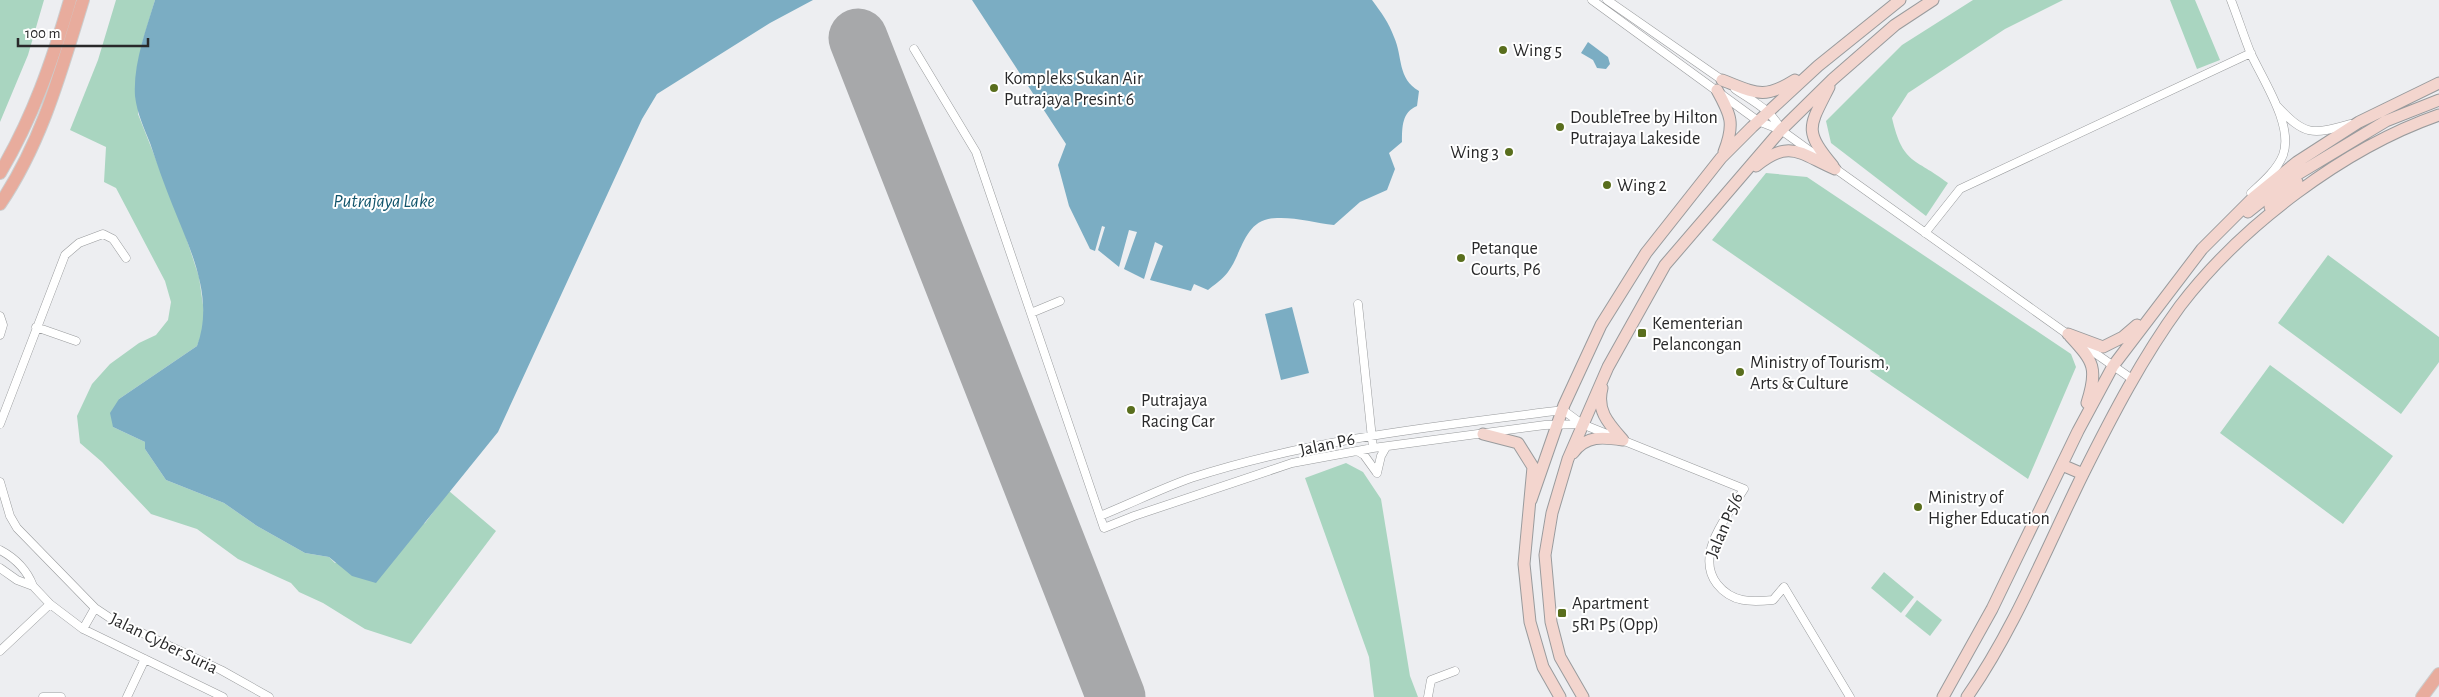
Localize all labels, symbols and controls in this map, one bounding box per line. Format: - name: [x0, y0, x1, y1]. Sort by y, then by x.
- scale bar: [18, 15, 148, 47]
- text: 100 m: [25, 26, 60, 41]
- place label: Wing 5: [1513, 42, 1562, 60]
- marker: Wing 5: [1497, 44, 1509, 56]
- place label: Kompleks Sukan Air Putrajaya Presint 6: [1004, 70, 1143, 109]
- marker: Kompleks Sukan Air Putrajaya Presint 6: [988, 82, 1000, 94]
- place label: DoubleTree by Hilton Putrajaya Lakeside: [1570, 109, 1718, 148]
- marker: DoubleTree by Hilton Putrajaya Lakeside: [1554, 121, 1566, 133]
- place label: Wing 3: [1450, 144, 1499, 162]
- marker: Wing 3: [1503, 146, 1515, 158]
- place label: Wing 2: [1617, 177, 1667, 195]
- marker: Wing 2: [1601, 179, 1613, 191]
- water label: Putrajaya Lake: [333, 192, 435, 211]
- place label: Petanque Courts, P6: [1471, 240, 1541, 279]
- marker: Petanque Courts, P6: [1455, 252, 1467, 264]
- place label: Kementerian Pelancongan: [1652, 315, 1743, 354]
- marker: Kementerian Pelancongan: [1636, 327, 1648, 339]
- place label: Ministry of Tourism, Arts & Culture: [1750, 354, 1889, 393]
- marker: Ministry of Tourism, Arts & Culture: [1734, 366, 1746, 378]
- place label: Putrajaya Racing Car: [1141, 392, 1215, 431]
- marker: Putrajaya Racing Car: [1125, 404, 1137, 416]
- street label: Jalan P6: [1298, 430, 1357, 460]
- place label: Ministry of Higher Education: [1928, 489, 2050, 528]
- street label: Jalan P5/6: [1703, 490, 1747, 561]
- marker: Ministry of Higher Education: [1912, 501, 1924, 513]
- place label: Apartment 5R1 P5 (Opp): [1572, 595, 1659, 634]
- marker: Apartment 5R1 P5 (Opp): [1556, 607, 1568, 619]
- street label: Jalan Cyber Suria: [107, 610, 220, 678]

